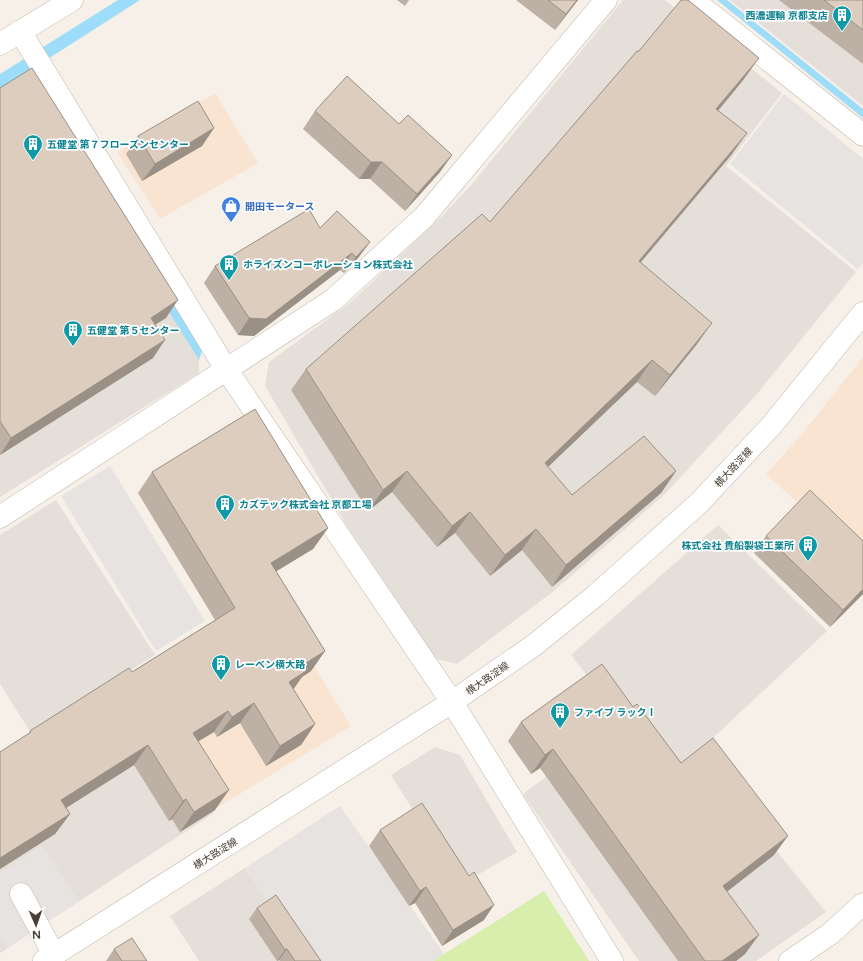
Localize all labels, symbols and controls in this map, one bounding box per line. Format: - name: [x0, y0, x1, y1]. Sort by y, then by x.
- building icon: 西濃運輸 京都支店: [831, 4, 853, 32]
- place label: 西濃運輸 京都支店: [745, 10, 828, 22]
- building icon: 五健堂 第７フローズンセンター: [22, 133, 44, 161]
- place label: 五健堂 第７フローズンセンター: [47, 139, 189, 151]
- shop icon: 開田モータース: [220, 195, 242, 223]
- place label: 開田モータース: [245, 201, 315, 213]
- building icon: ホライズンコーポレーション株式会社: [218, 253, 240, 281]
- place label: ホライズンコーポレーション株式会社: [243, 259, 413, 271]
- building icon: 五健堂 第５センター: [62, 319, 84, 347]
- place label: 五健堂 第５センター: [87, 325, 180, 337]
- street label: 横大路淀線: [712, 445, 755, 490]
- building icon: カズテック株式会社 京都工場: [214, 493, 236, 521]
- place label: カズテック株式会社 京都工場: [239, 499, 372, 511]
- building icon: 株式会社 貴船製袋工業所: [797, 534, 819, 562]
- place label: 株式会社 貴船製袋工業所: [681, 540, 794, 552]
- building icon: レーベン横大路: [210, 653, 232, 681]
- place label: レーベン横大路: [235, 659, 306, 671]
- street label: 横大路淀線: [464, 660, 511, 698]
- building icon: ファイブ ラックⅠ: [549, 701, 571, 729]
- place label: ファイブ ラックⅠ: [574, 707, 657, 719]
- street label: 横大路淀線: [191, 836, 240, 872]
- north arrow: [16, 905, 56, 945]
- text: N: [32, 928, 41, 941]

